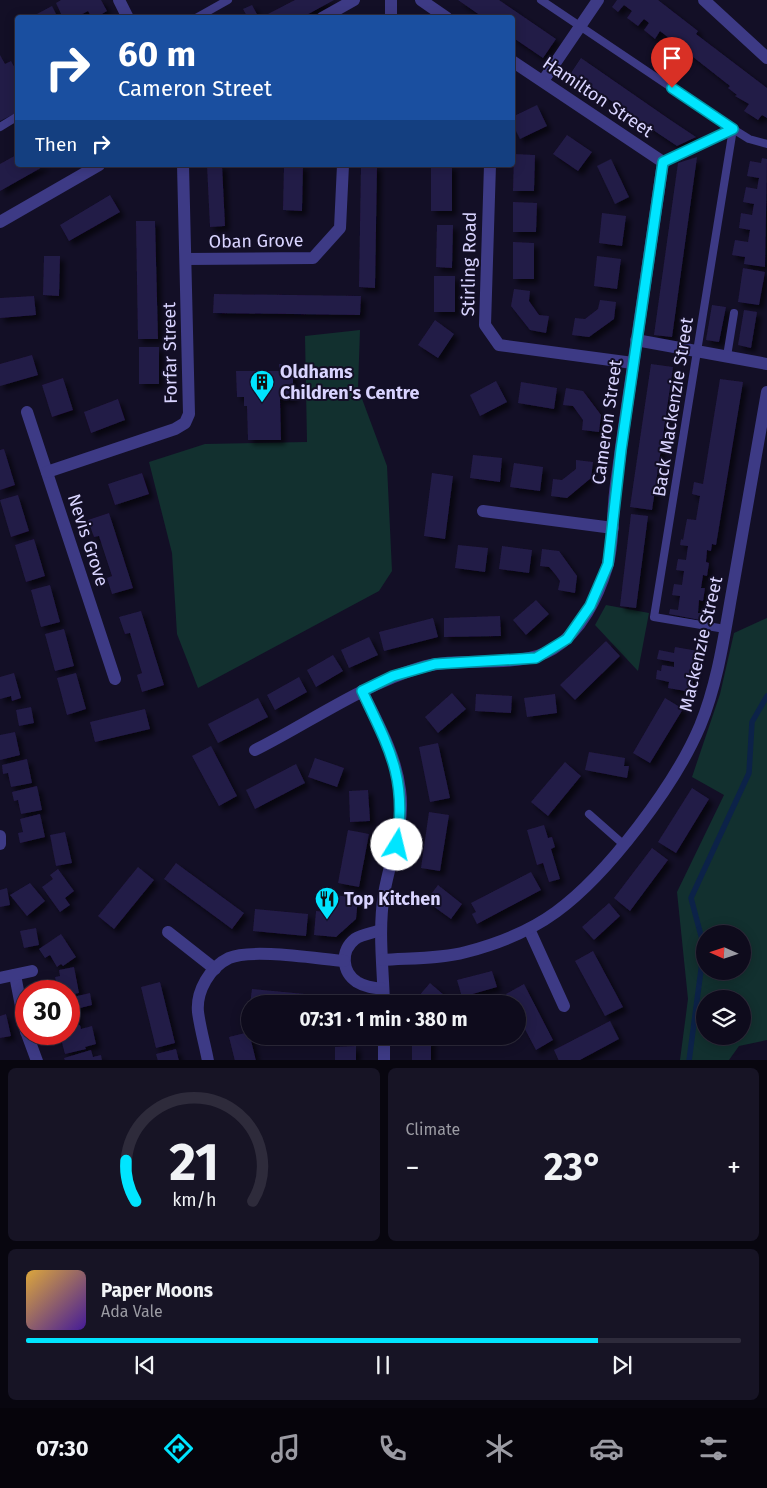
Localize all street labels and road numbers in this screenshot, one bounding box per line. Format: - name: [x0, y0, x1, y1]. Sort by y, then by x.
- street label: Hamilton Street: [538, 52, 658, 142]
- street label: Stirling Road: [457, 211, 481, 317]
- street label: Oban Grove: [208, 229, 304, 253]
- street label: Forfar Street: [158, 301, 182, 404]
- street label: Back Mackenzie Street: [648, 315, 698, 498]
- street label: Cameron Street: [587, 358, 627, 486]
- street label: Nevis Grove: [63, 491, 113, 589]
- street label: Mackenzie Street: [675, 574, 727, 714]

